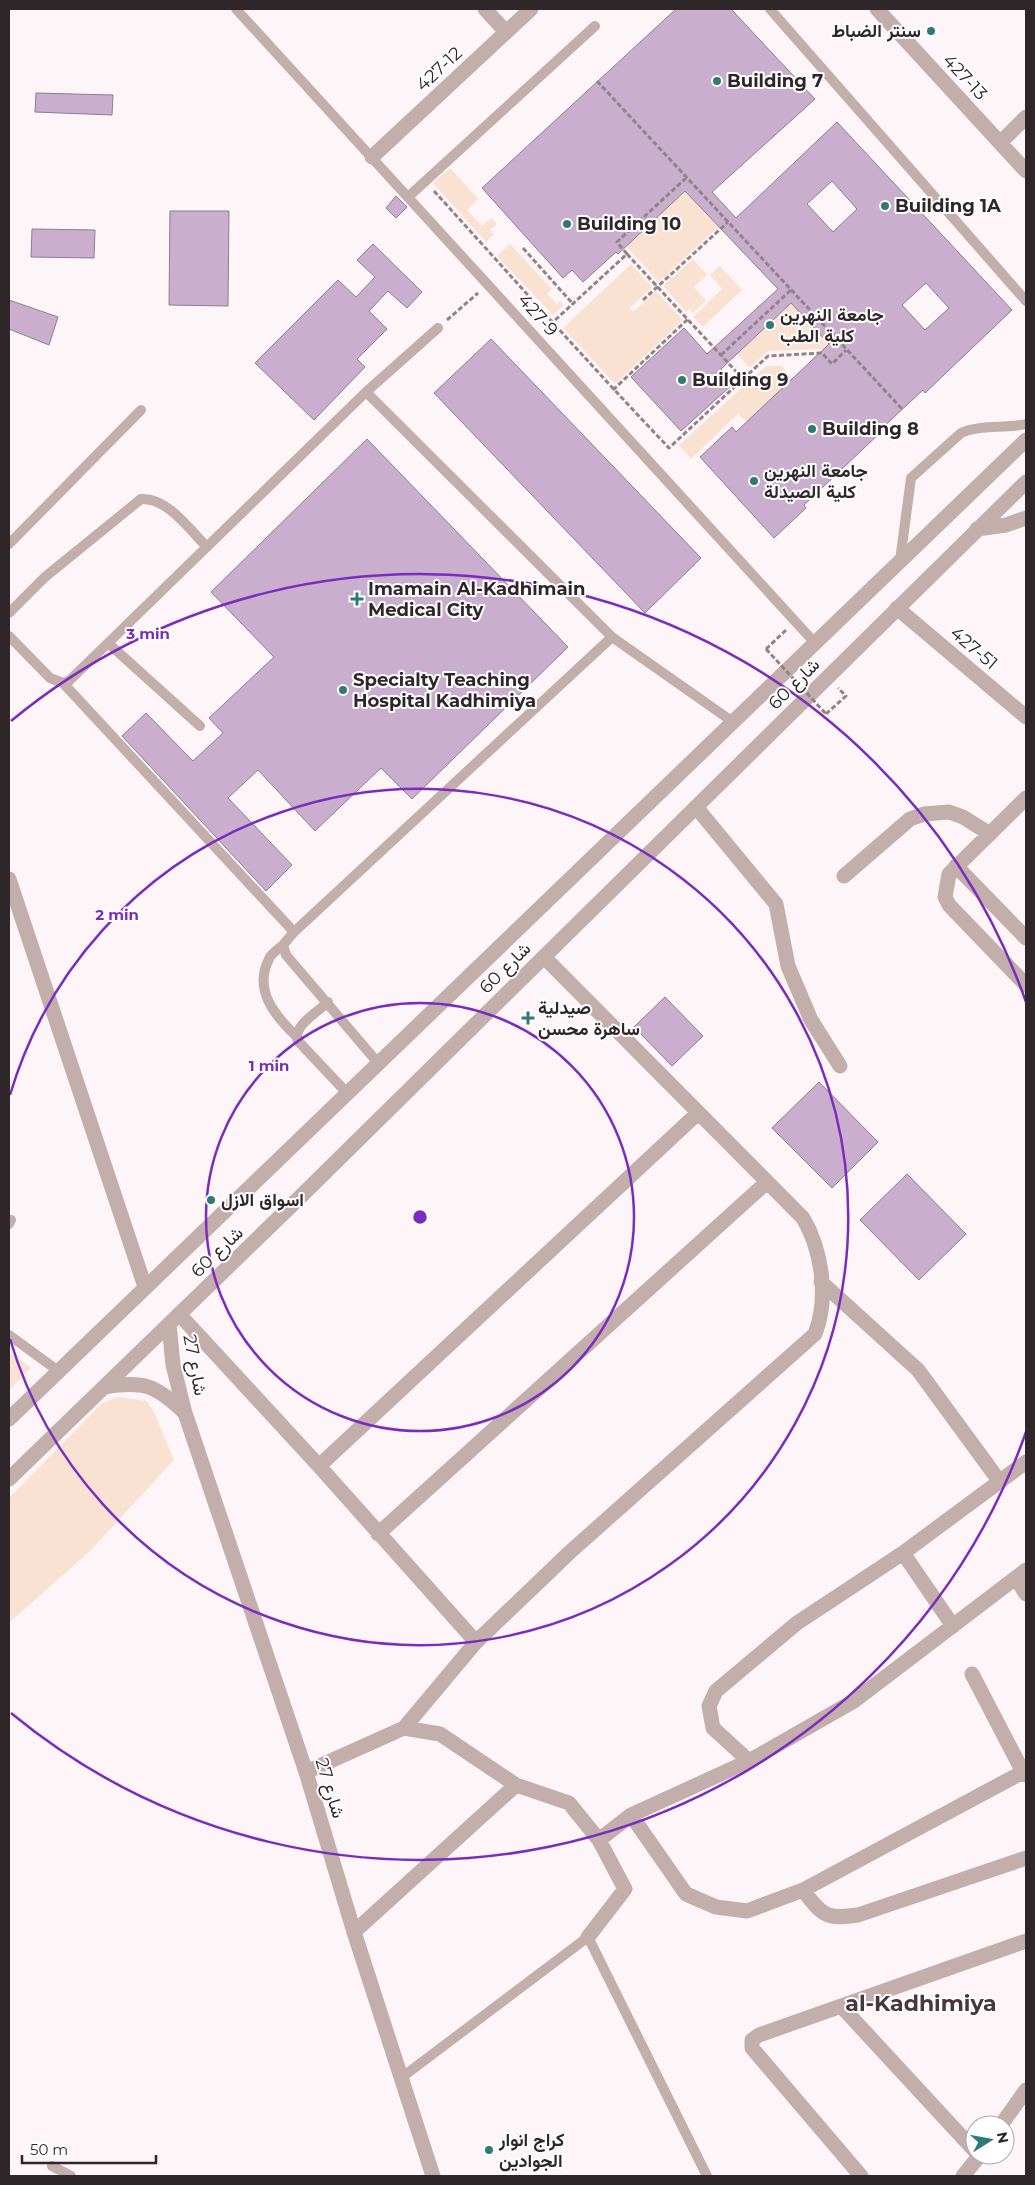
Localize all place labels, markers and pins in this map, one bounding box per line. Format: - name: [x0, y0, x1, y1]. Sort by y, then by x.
- place label: سنتر الضباط: [831, 20, 921, 42]
- marker: سنتر الضباط: [925, 25, 937, 37]
- place label: Building 7: [727, 70, 823, 92]
- marker: Building 7: [711, 75, 723, 87]
- place label: Building 1A: [895, 195, 1001, 217]
- marker: Building 1A: [879, 200, 891, 212]
- place label: Building 10: [577, 213, 681, 235]
- marker: Building 10: [561, 218, 573, 230]
- place label: جامعة النهرين كلية الطب: [780, 304, 884, 347]
- marker: جامعة النهرين كلية الطب: [764, 319, 776, 331]
- place label: Building 9: [692, 369, 789, 391]
- marker: Building 9: [676, 374, 688, 386]
- place label: Building 8: [822, 418, 919, 440]
- marker: Building 8: [806, 423, 818, 435]
- place label: جامعة النهرين كلية الصيدلة: [764, 460, 868, 503]
- marker: جامعة النهرين كلية الصيدلة: [748, 475, 760, 487]
- place label: Imamain Al-Kadhimain Medical City: [368, 578, 585, 621]
- marker: Imamain Al-Kadhimain Medical City: [350, 592, 364, 606]
- place label: Specialty Teaching Hospital Kadhimiya: [353, 669, 536, 712]
- marker: Specialty Teaching Hospital Kadhimiya: [337, 684, 349, 696]
- place label: صيدلية ساهرة محسن: [538, 997, 640, 1040]
- marker: صيدلية ساهرة محسن: [522, 1012, 534, 1024]
- place label: اسواق الازل: [221, 1189, 304, 1211]
- marker: اسواق الازل: [205, 1194, 217, 1206]
- centre of rings: [411, 1208, 429, 1226]
- place label: كراج انوار الجوادين: [498, 2129, 565, 2172]
- marker: كراج انوار الجوادين: [483, 2144, 495, 2156]

